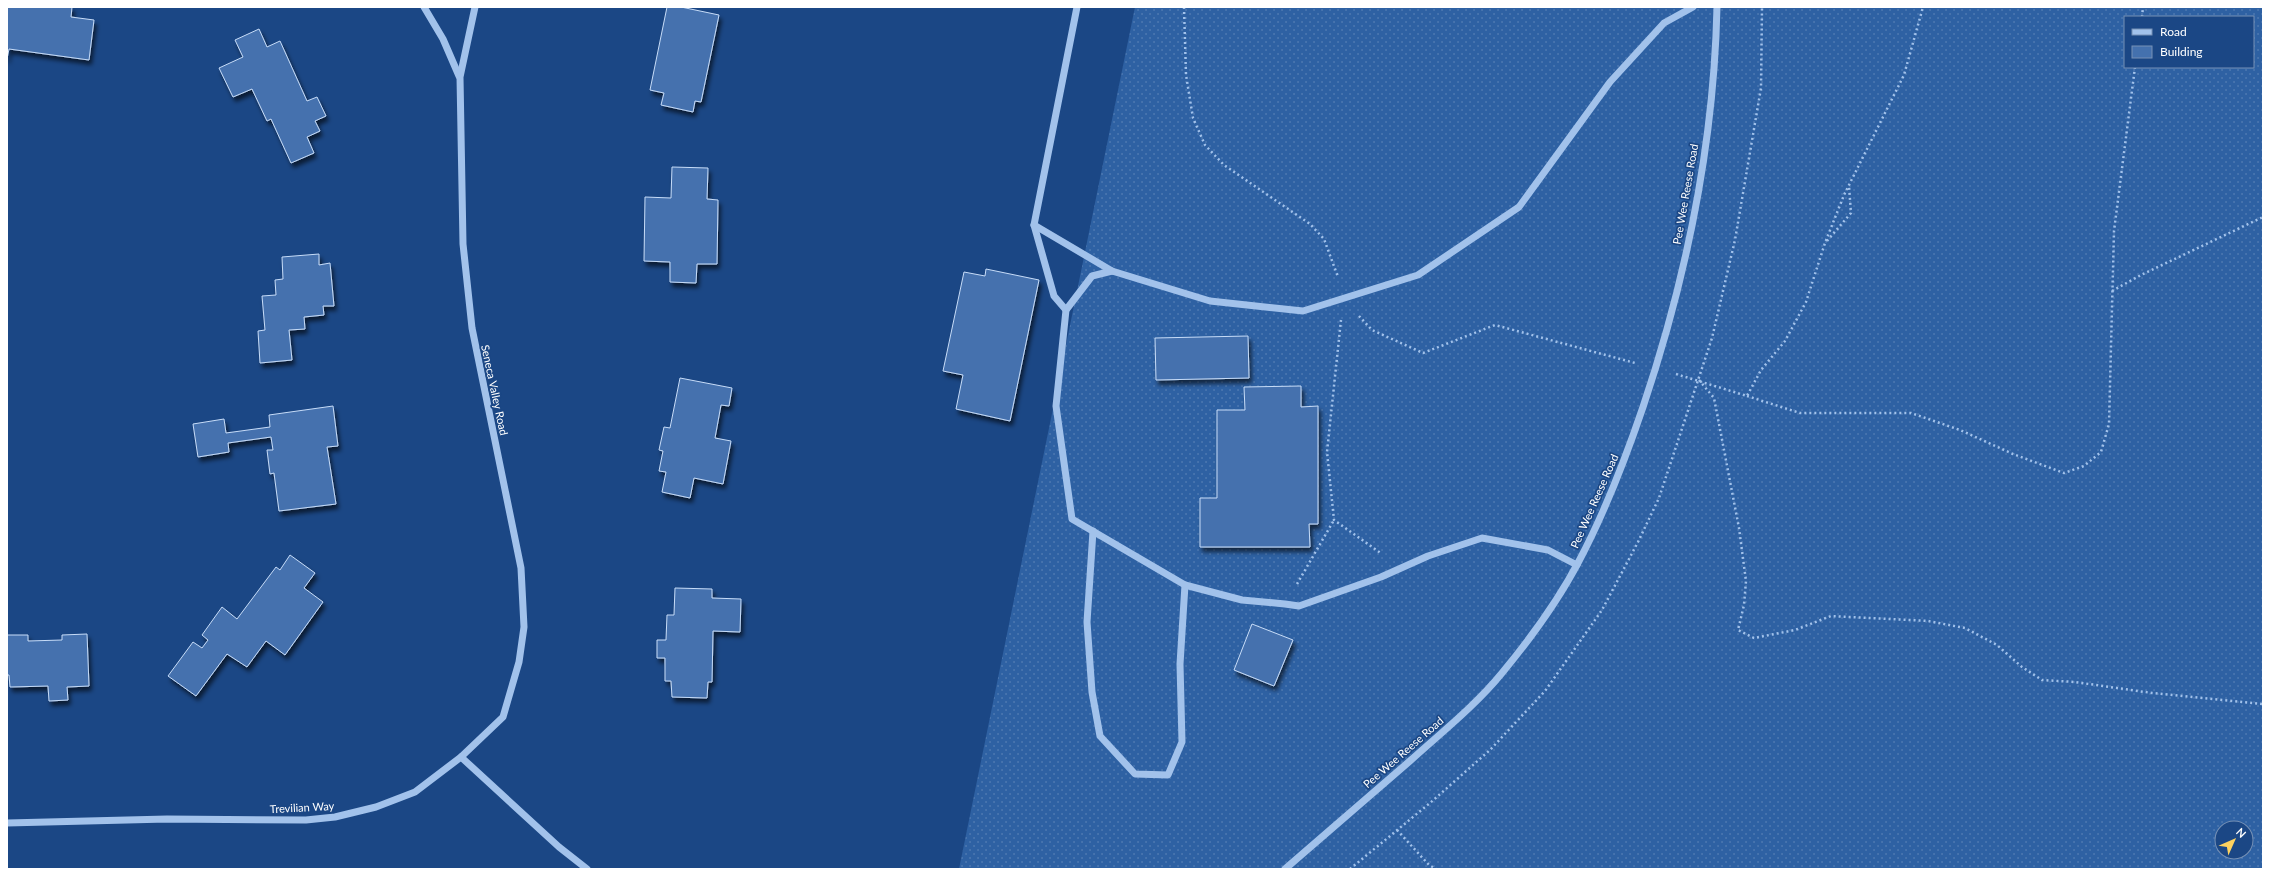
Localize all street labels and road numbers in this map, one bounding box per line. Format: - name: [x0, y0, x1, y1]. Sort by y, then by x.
- street label: Pee Wee Reese Road: [1670, 143, 1700, 245]
- street label: Seneca Valley Road: [479, 343, 511, 437]
- street label: Pee Wee Reese Road: [1567, 452, 1621, 550]
- street label: Pee Wee Reese Road: [1360, 714, 1446, 790]
- street label: Trevilian Way: [270, 799, 335, 815]

